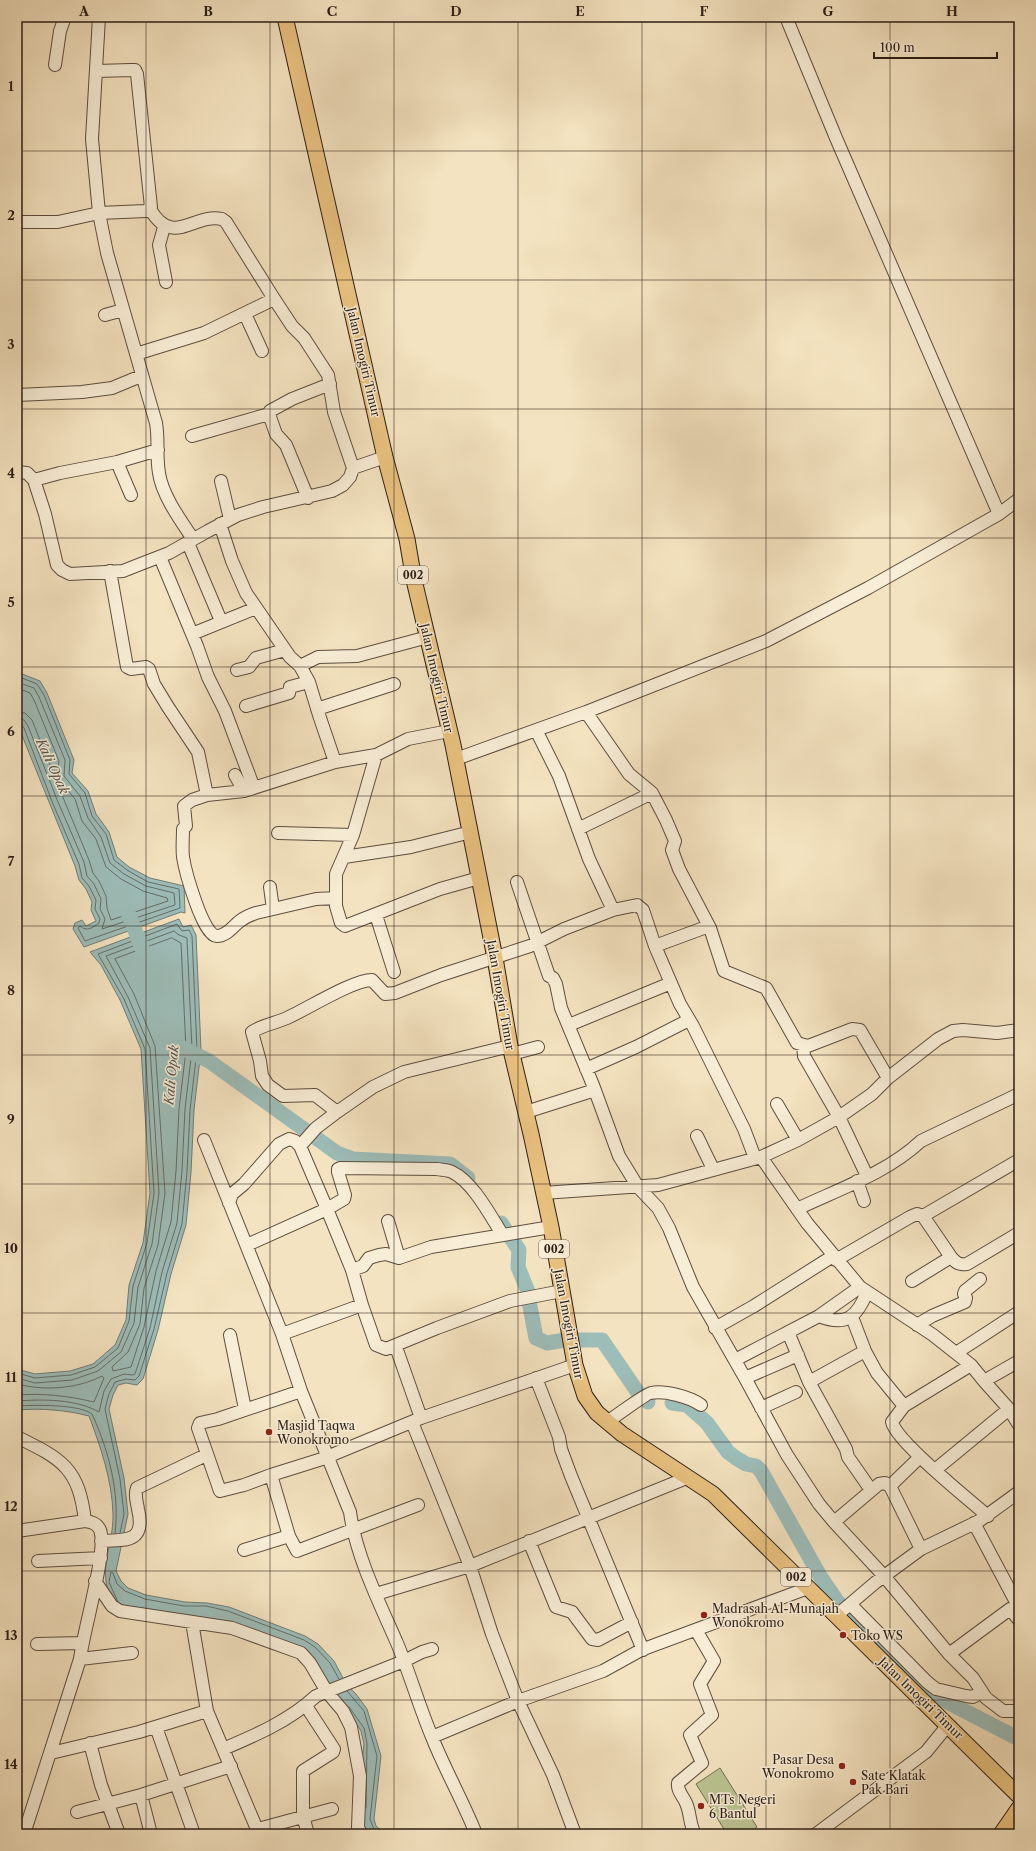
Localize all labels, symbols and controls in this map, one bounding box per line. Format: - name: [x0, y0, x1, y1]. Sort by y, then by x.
- text: A: [78, 3, 90, 19]
- text: B: [203, 3, 213, 19]
- text: C: [327, 3, 337, 19]
- text: D: [450, 3, 462, 19]
- text: E: [575, 3, 585, 19]
- text: F: [700, 3, 709, 19]
- text: G: [822, 3, 834, 19]
- text: H: [946, 3, 958, 19]
- scale bar: [874, 34, 997, 60]
- text: 100 m: [880, 40, 915, 55]
- text: 1: [8, 78, 14, 94]
- text: 2: [7, 207, 15, 223]
- street label: Jalan Imogiri Timur: [344, 304, 384, 418]
- text: 3: [7, 336, 15, 352]
- text: 4: [7, 465, 15, 481]
- road number: 002: [398, 566, 428, 584]
- text: 5: [7, 594, 15, 610]
- street label: Jalan Imogiri Timur: [417, 620, 457, 734]
- text: 6: [7, 723, 15, 739]
- water label: Kali Opak: [33, 735, 73, 797]
- text: 7: [8, 853, 15, 869]
- street label: Jalan Imogiri Timur: [484, 937, 518, 1051]
- text: 8: [7, 982, 15, 998]
- water label: Kali Opak: [160, 1044, 182, 1107]
- text: 9: [7, 1111, 15, 1127]
- text: 10: [4, 1240, 18, 1256]
- road number: 002: [539, 1240, 569, 1258]
- street label: Jalan Imogiri Timur: [551, 1266, 587, 1380]
- text: 11: [5, 1369, 17, 1385]
- place label: Masjid Taqwa Wonokromo: [276, 1418, 356, 1447]
- marker: Masjid Taqwa Wonokromo: [264, 1427, 274, 1437]
- text: 12: [4, 1498, 18, 1514]
- road number: 002: [781, 1568, 811, 1586]
- place label: Madrasah Al-Munajah Wonokromo: [711, 1601, 840, 1630]
- marker: Madrasah Al-Munajah Wonokromo: [699, 1610, 709, 1620]
- text: 13: [4, 1627, 18, 1643]
- place label: Toko WS: [851, 1628, 903, 1643]
- marker: Toko WS: [838, 1630, 848, 1640]
- street label: Jalan Imogiri Timur: [874, 1652, 966, 1742]
- place label: Pasar Desa Wonokromo: [761, 1752, 835, 1781]
- text: 14: [4, 1756, 18, 1772]
- marker: Pasar Desa Wonokromo: [837, 1761, 847, 1771]
- place label: Sate Klatak Pak Bari: [861, 1768, 926, 1797]
- marker: Sate Klatak Pak Bari: [848, 1777, 858, 1787]
- place label: MTs Negeri 6 Bantul: [709, 1792, 776, 1821]
- marker: MTs Negeri 6 Bantul: [696, 1801, 706, 1811]

